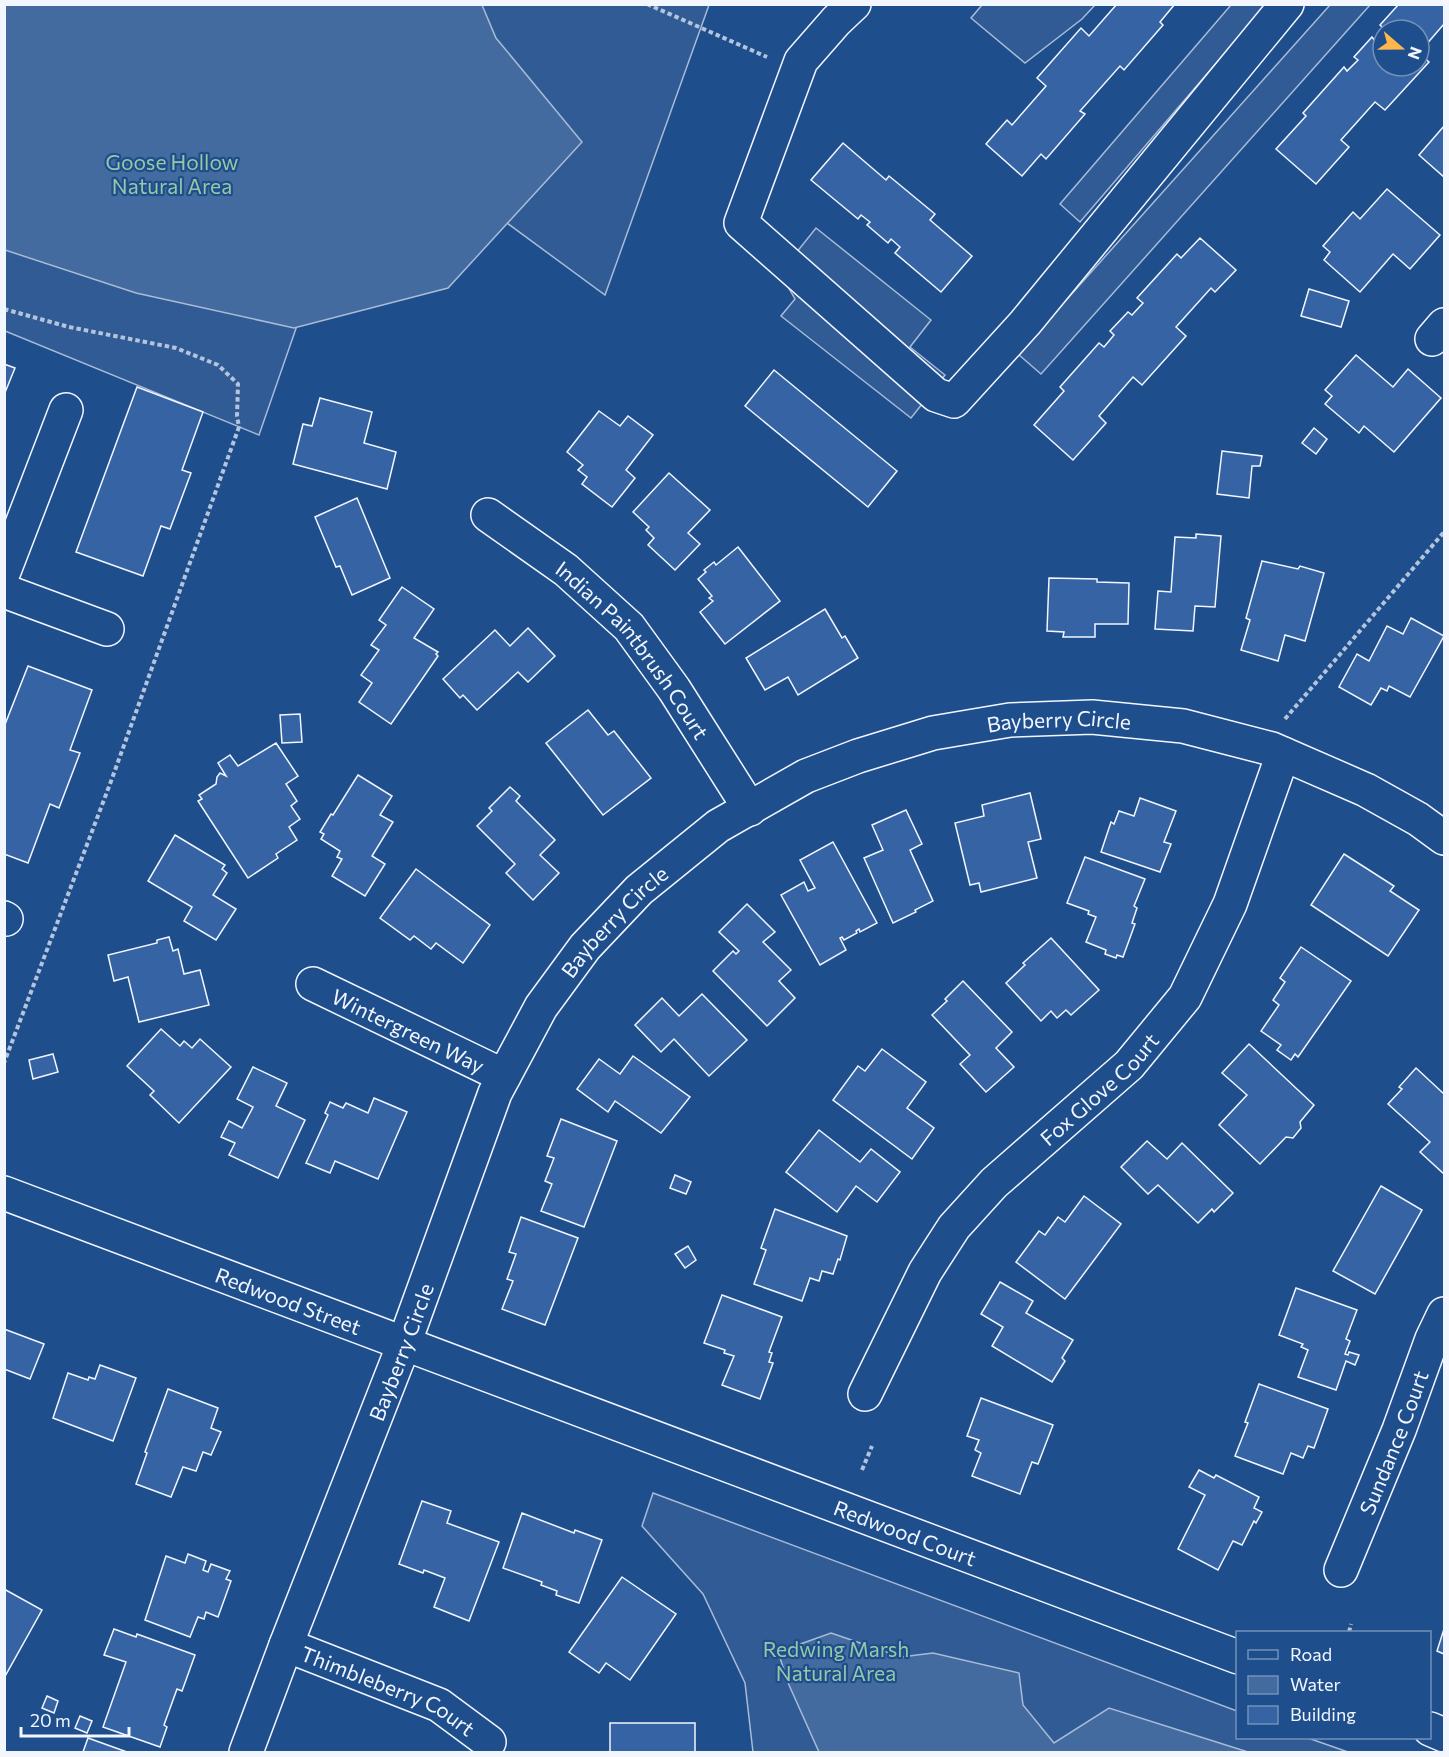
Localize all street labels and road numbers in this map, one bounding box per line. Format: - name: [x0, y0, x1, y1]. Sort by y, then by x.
- street label: Indian Paintbrush Court: [552, 555, 715, 743]
- street label: Bayberry Circle: [985, 704, 1132, 736]
- street label: Bayberry Circle: [555, 860, 672, 982]
- street label: Wintergreen Way: [328, 983, 489, 1077]
- street label: Fox Glove Court: [1034, 1028, 1163, 1150]
- street label: Redwood Street: [212, 1261, 365, 1339]
- street label: Bayberry Circle: [363, 1280, 438, 1424]
- street label: Sundance Court: [1353, 1367, 1432, 1518]
- street label: Redwood Court: [831, 1494, 980, 1570]
- street label: Thimbleberry Court: [298, 1640, 480, 1740]

